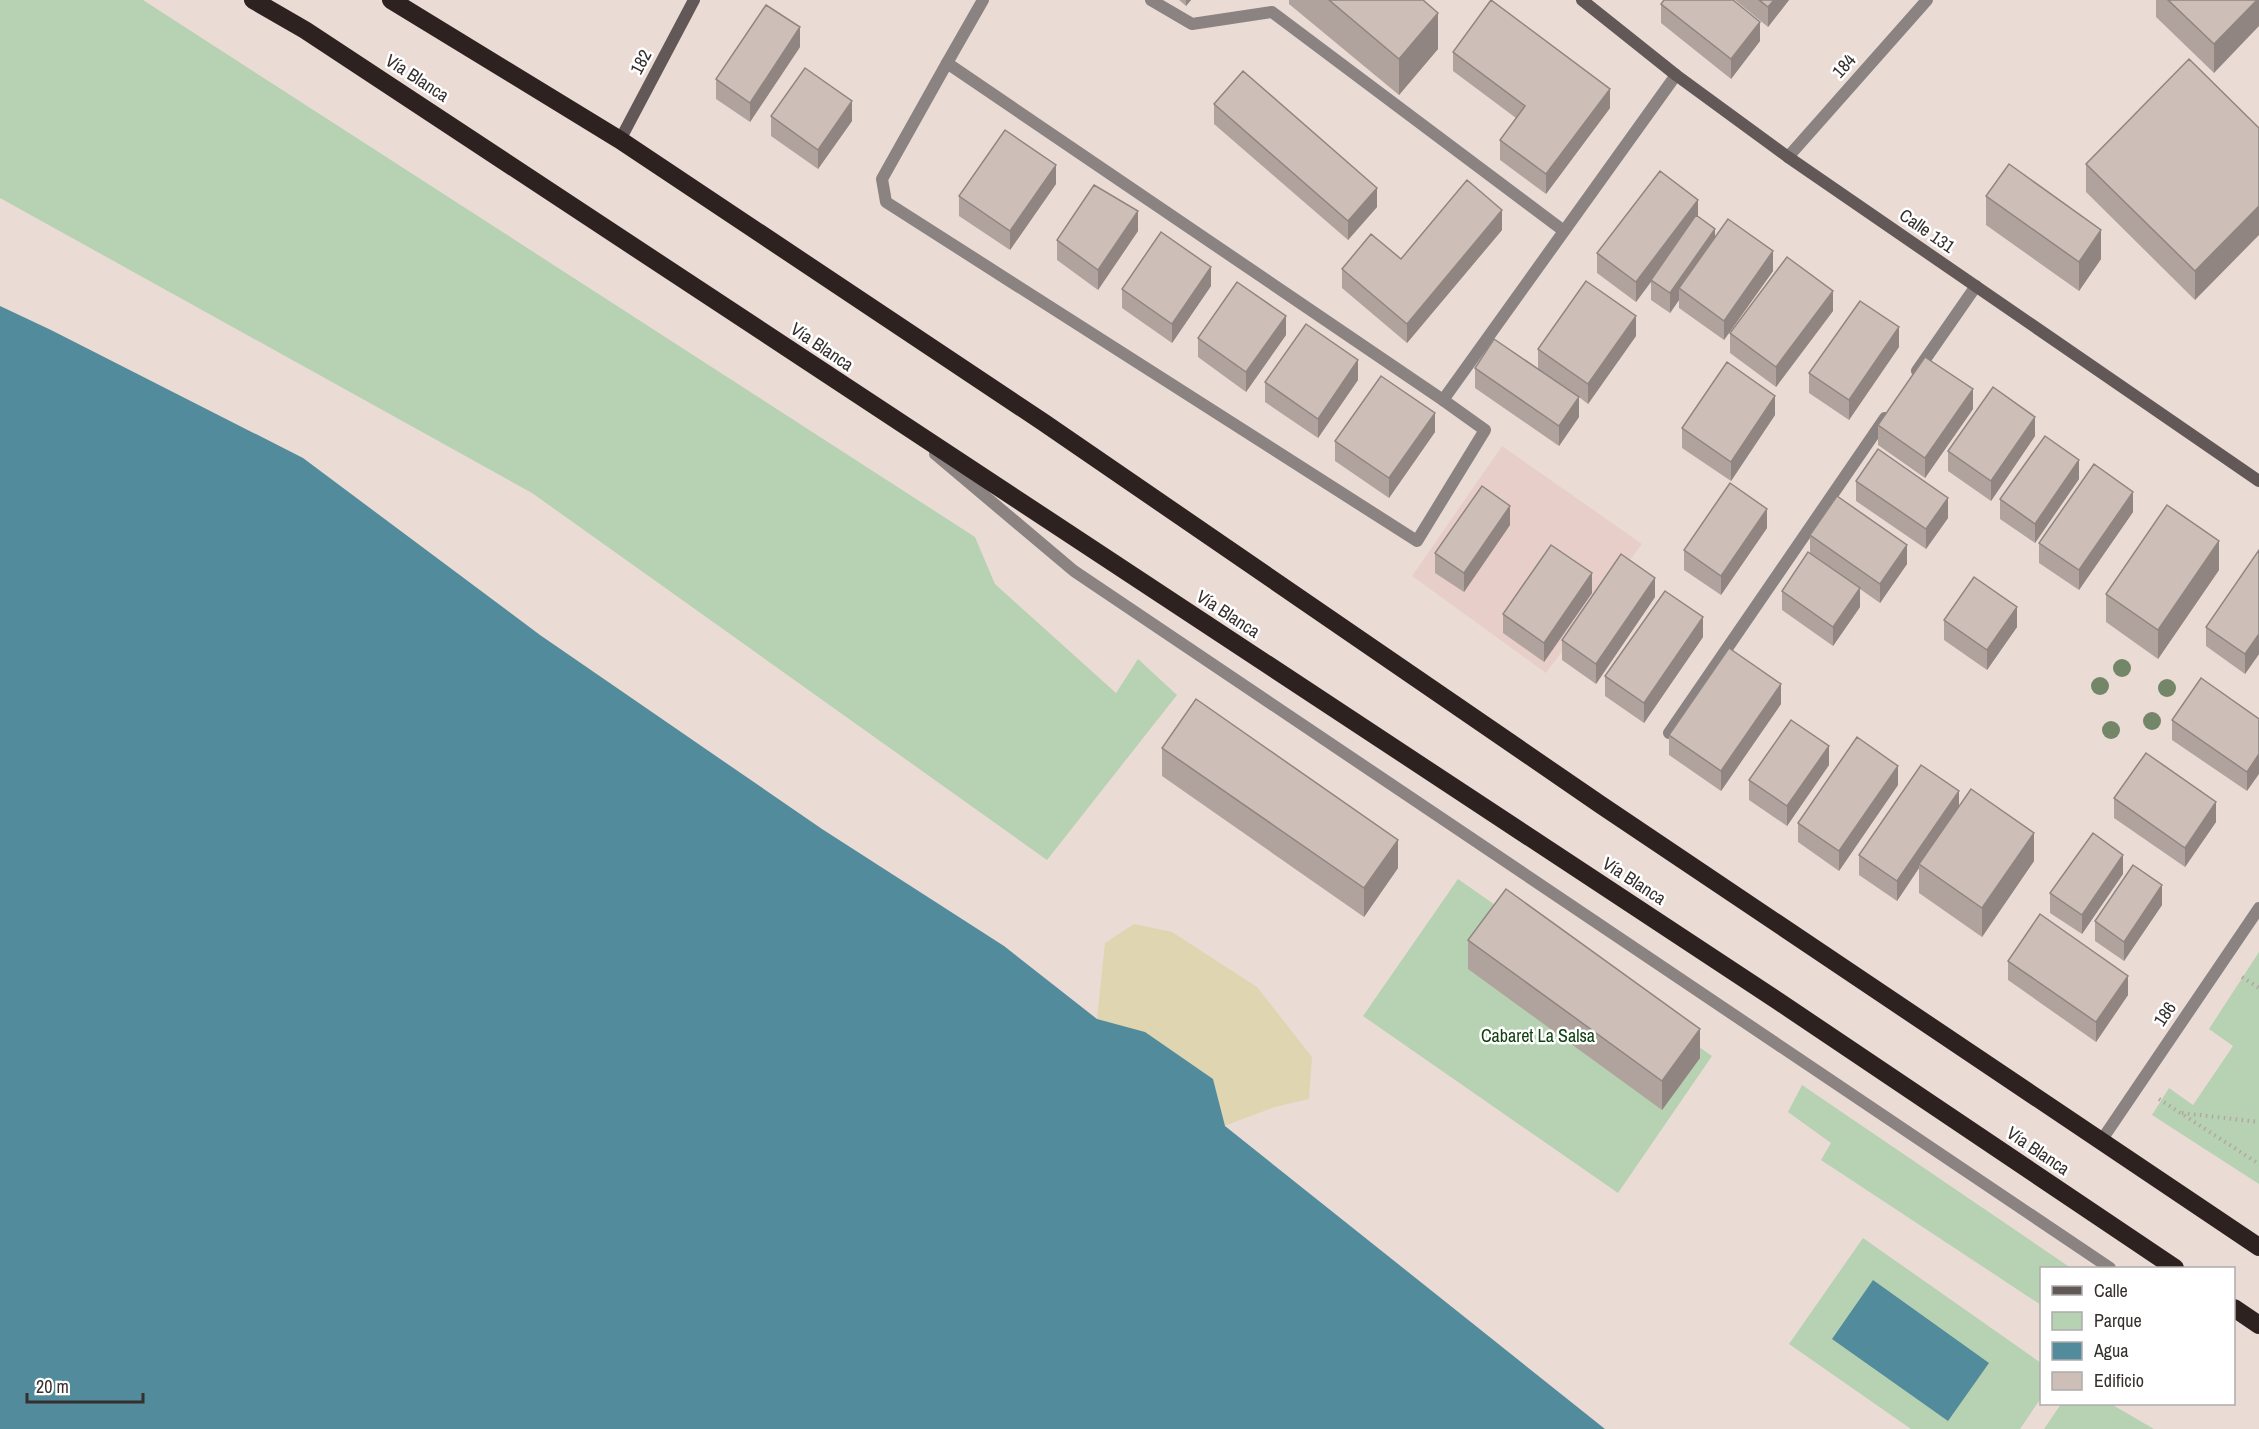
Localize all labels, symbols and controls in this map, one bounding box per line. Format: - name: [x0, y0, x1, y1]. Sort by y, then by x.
- street label: 182: [624, 45, 657, 79]
- street label: Vía Blanca: [381, 48, 454, 107]
- street label: 184: [1826, 48, 1861, 83]
- street label: Calle 131: [1895, 202, 1961, 259]
- street label: Vía Blanca: [786, 316, 859, 377]
- street label: Vía Blanca: [1192, 584, 1265, 643]
- street label: Vía Blanca: [1598, 851, 1671, 910]
- street label: 186: [2147, 997, 2182, 1031]
- park label: Cabaret La Salsa: [1481, 1023, 1595, 1048]
- street label: Vía Blanca: [2002, 1120, 2075, 1181]
- legend: [2040, 1267, 2235, 1405]
- text: Calle: [2094, 1278, 2128, 1303]
- text: Parque: [2094, 1308, 2142, 1333]
- text: Agua: [2093, 1338, 2128, 1363]
- scale bar: [27, 1366, 142, 1404]
- text: Edificio: [2094, 1368, 2144, 1393]
- text: 20 m: [36, 1374, 69, 1399]

